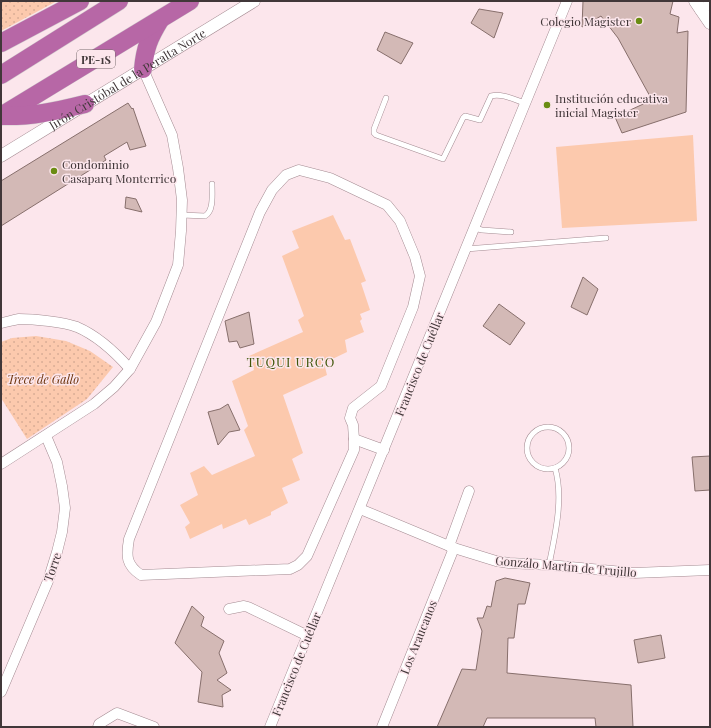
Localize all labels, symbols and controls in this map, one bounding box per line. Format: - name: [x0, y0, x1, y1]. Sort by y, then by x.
- place label: Colegio Magister: [540, 13, 632, 29]
- marker: Colegio Magister: [634, 16, 644, 26]
- street label: Jirón Cristóbal de la Peralta Norte: [45, 25, 209, 133]
- road number: PE-1S: [77, 50, 115, 68]
- place label: Institución educativa inicial Magister: [555, 90, 668, 120]
- marker: Institución educativa inicial Magister: [542, 100, 552, 110]
- place label: Condominio Casaparq Monterrico: [62, 156, 177, 186]
- marker: Condominio Casaparq Monterrico: [49, 166, 59, 176]
- street label: Francisco de Cuéllar: [391, 309, 447, 418]
- district label: TUQUI URCO: [247, 353, 335, 370]
- park label: Trece de Gallo: [7, 371, 79, 387]
- street label: Torre: [40, 550, 64, 584]
- street label: Gonzálo Martín de Trujillo: [495, 552, 638, 580]
- street label: Los Araucanos: [396, 598, 440, 676]
- street label: Francisco de Cuéllar: [268, 609, 324, 718]

